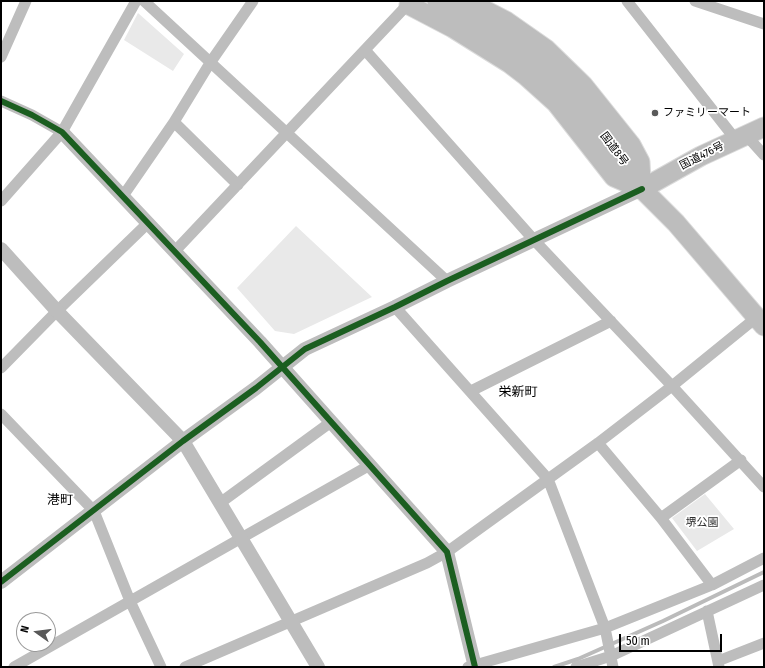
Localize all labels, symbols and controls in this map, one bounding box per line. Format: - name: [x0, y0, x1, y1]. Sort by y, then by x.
- place label: ファミリーマート: [663, 106, 751, 120]
- marker: ファミリーマート: [650, 108, 660, 118]
- street label: 国道8号: [597, 130, 631, 168]
- street label: 国道476号: [678, 139, 726, 173]
- district label: 栄新町: [499, 384, 537, 400]
- district label: 港町: [47, 492, 73, 508]
- park label: 堺公園: [686, 516, 718, 530]
- north arrow: [16, 612, 56, 652]
- text: N: [18, 624, 32, 634]
- scale bar: [621, 626, 724, 652]
- text: 50 m: [626, 634, 650, 648]

